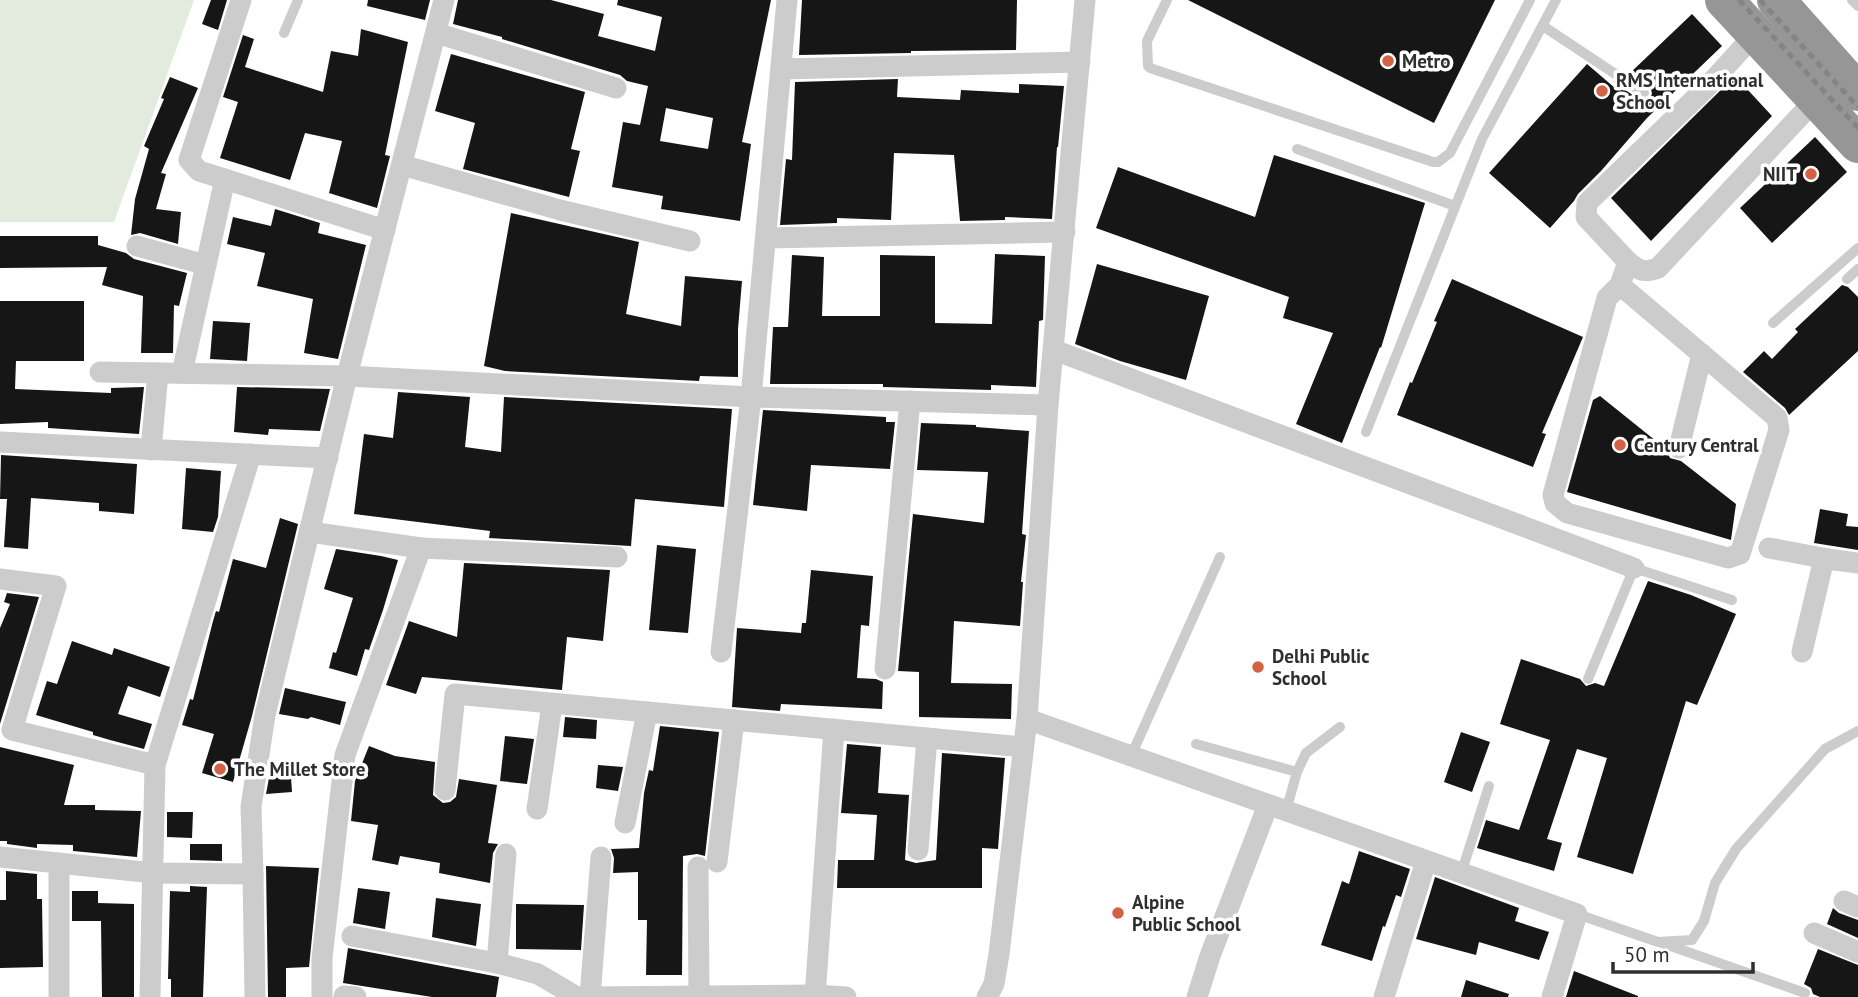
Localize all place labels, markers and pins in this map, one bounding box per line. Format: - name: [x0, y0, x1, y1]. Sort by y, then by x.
- place label: Metro: [1402, 49, 1450, 73]
- marker: Metro: [1380, 53, 1396, 69]
- place label: RMS International School: [1616, 68, 1764, 114]
- marker: RMS International School: [1594, 83, 1610, 99]
- place label: NIIT: [1763, 162, 1797, 186]
- marker: NIIT: [1803, 166, 1819, 182]
- place label: Century Central: [1634, 433, 1759, 457]
- marker: Century Central: [1612, 437, 1628, 453]
- place label: Delhi Public School: [1272, 644, 1369, 690]
- marker: Delhi Public School: [1250, 659, 1266, 675]
- place label: The Millet Store: [234, 757, 365, 781]
- marker: The Millet Store: [212, 761, 228, 777]
- place label: Alpine Public School: [1132, 890, 1241, 936]
- marker: Alpine Public School: [1110, 905, 1126, 921]

